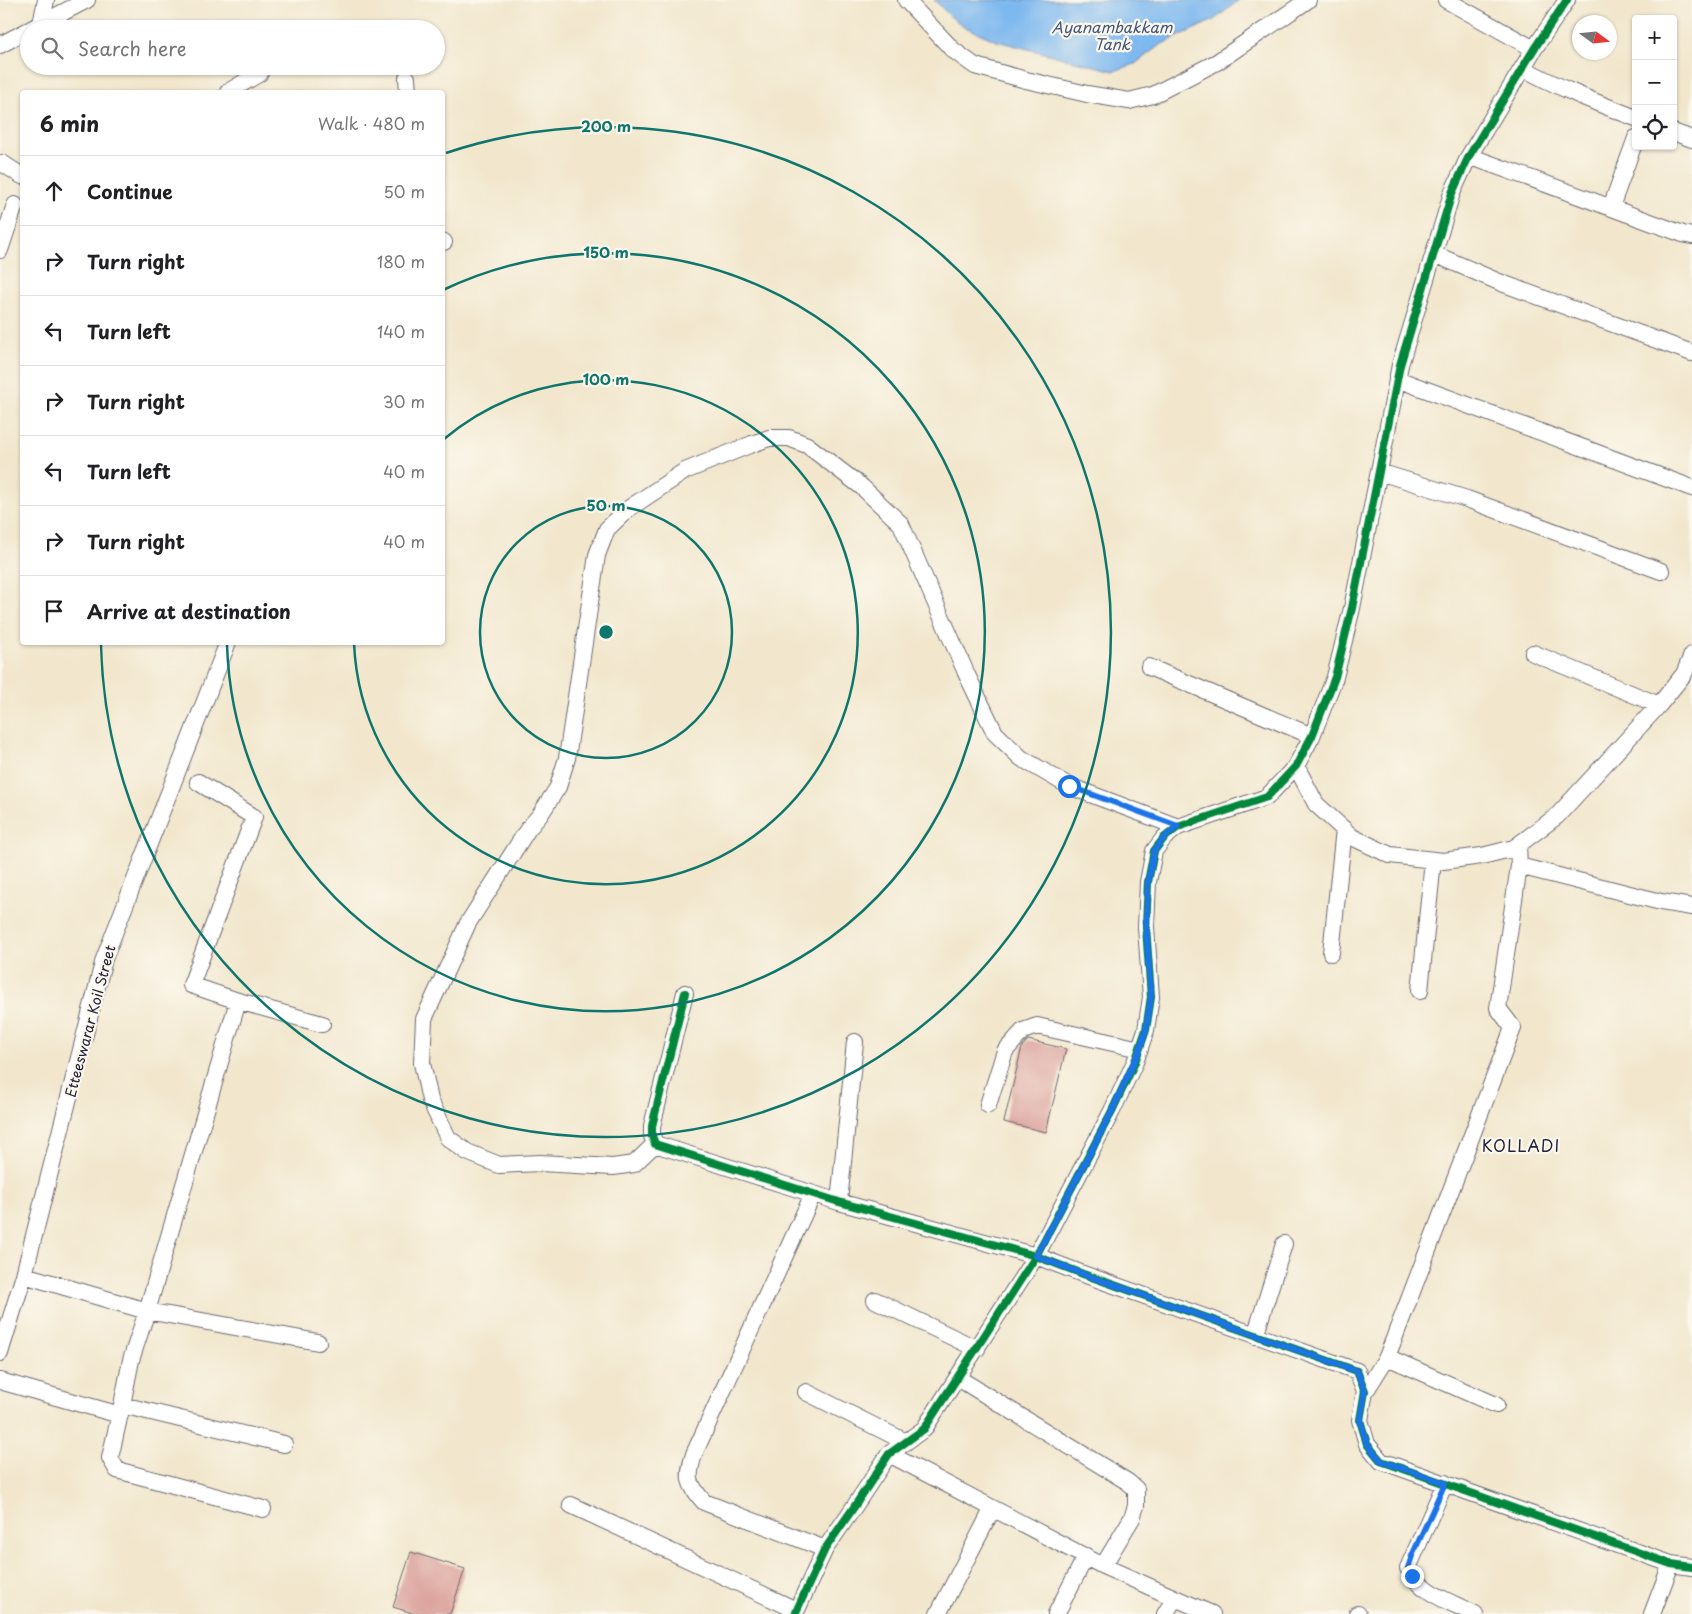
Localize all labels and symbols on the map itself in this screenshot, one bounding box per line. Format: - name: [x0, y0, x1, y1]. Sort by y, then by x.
- water label: Ayanambakkam Tank: [1052, 15, 1173, 55]
- north arrow: [1572, 15, 1617, 60]
- text: 200 m: [581, 114, 631, 137]
- text: 150 m: [583, 240, 629, 263]
- text: 100 m: [583, 367, 629, 390]
- text: 50 m: [587, 493, 625, 516]
- centre of rings: [597, 623, 615, 641]
- route start: [1058, 775, 1081, 798]
- street label: Etteeswarar Koil Street: [60, 942, 121, 1100]
- district label: KOLLADI: [1482, 1133, 1560, 1157]
- route end: [1401, 1565, 1424, 1588]

